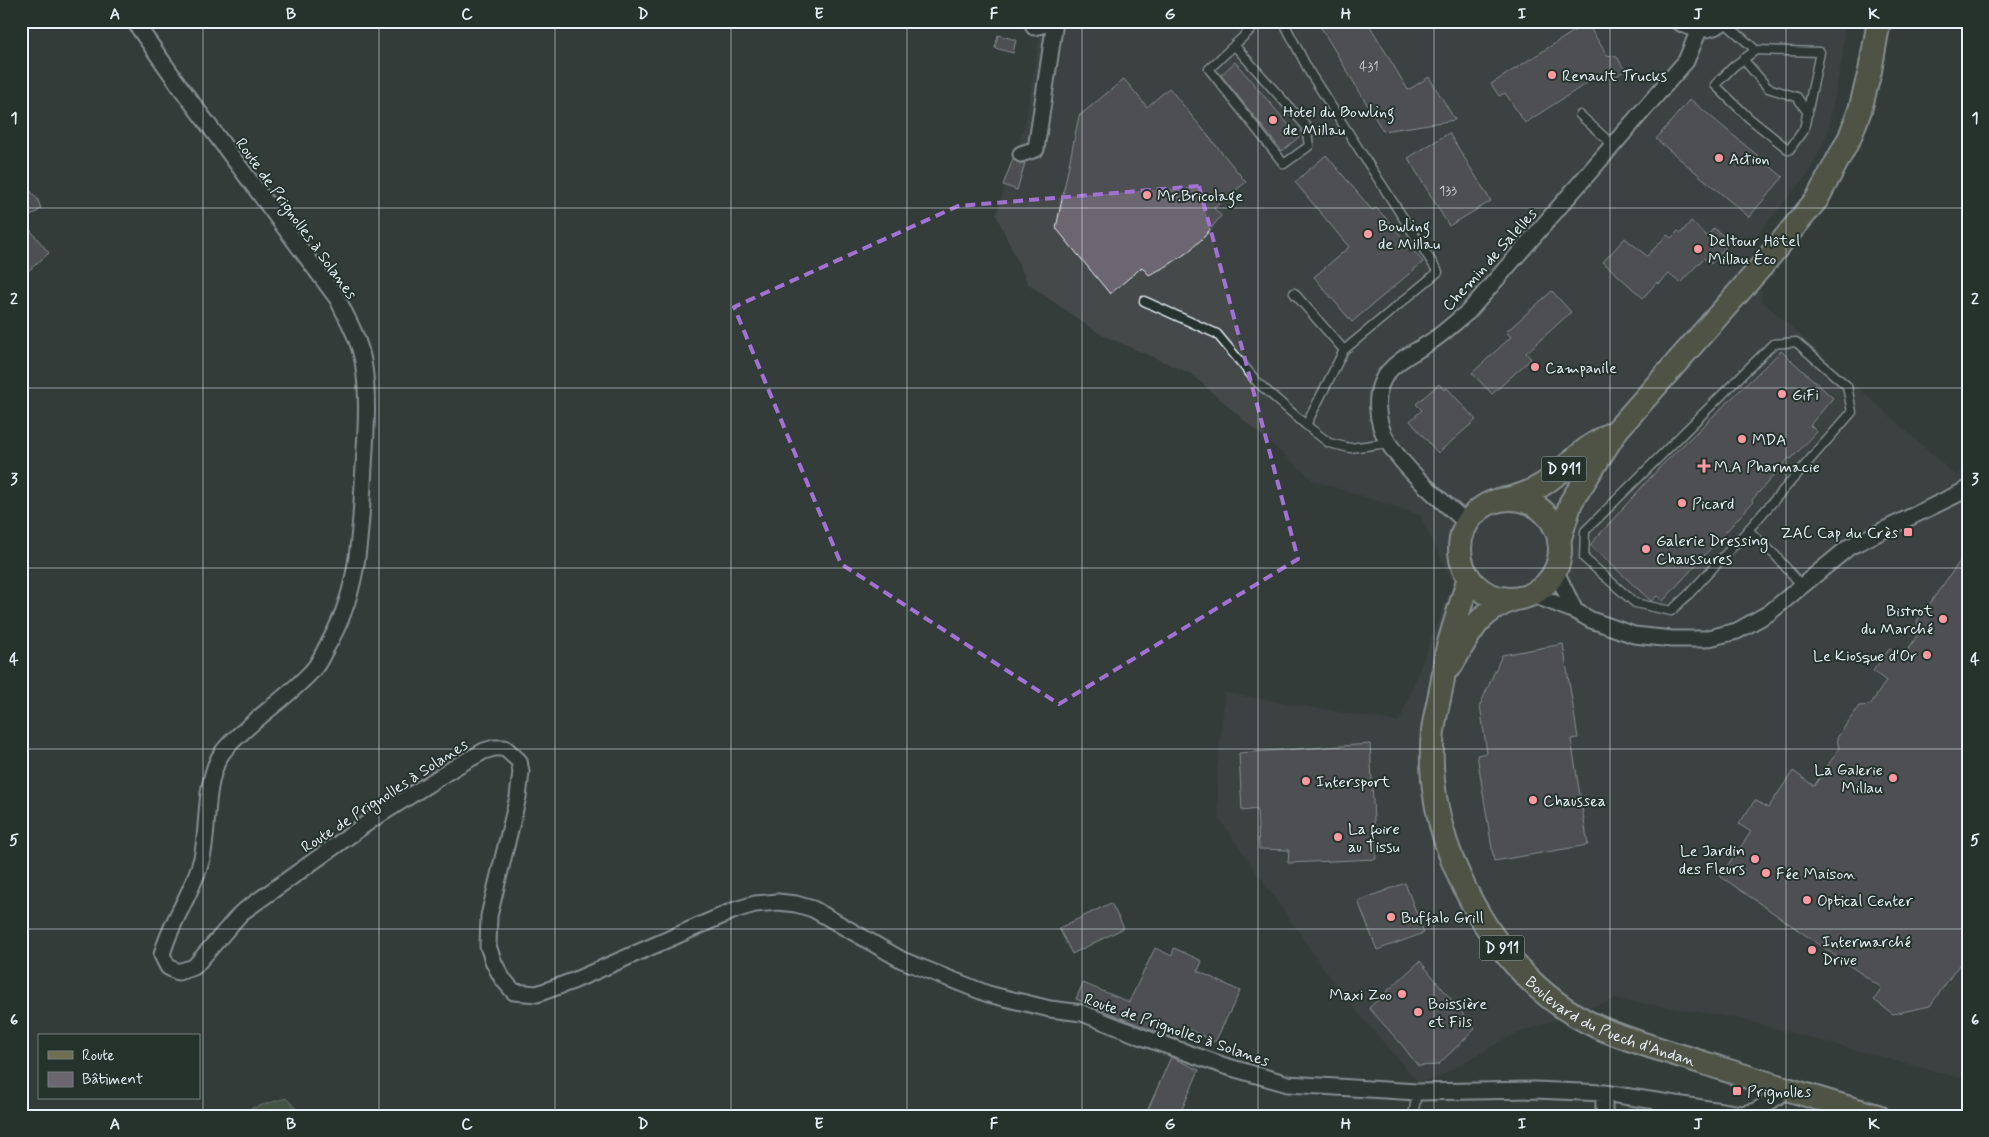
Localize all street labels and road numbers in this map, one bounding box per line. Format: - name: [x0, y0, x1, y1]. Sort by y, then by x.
- street label: Route de Prignolles à Solanes: [229, 134, 362, 304]
- street label: Chemin de Salelles: [1438, 204, 1542, 316]
- road number: D 911: [1542, 456, 1586, 482]
- street label: Route de Prignolles à Solanes: [297, 734, 473, 859]
- road number: D 911: [1480, 936, 1524, 960]
- street label: Boulevard du Puech d'Andan: [1520, 972, 1698, 1072]
- street label: Route de Prignolles à Solanes: [1081, 989, 1272, 1073]

